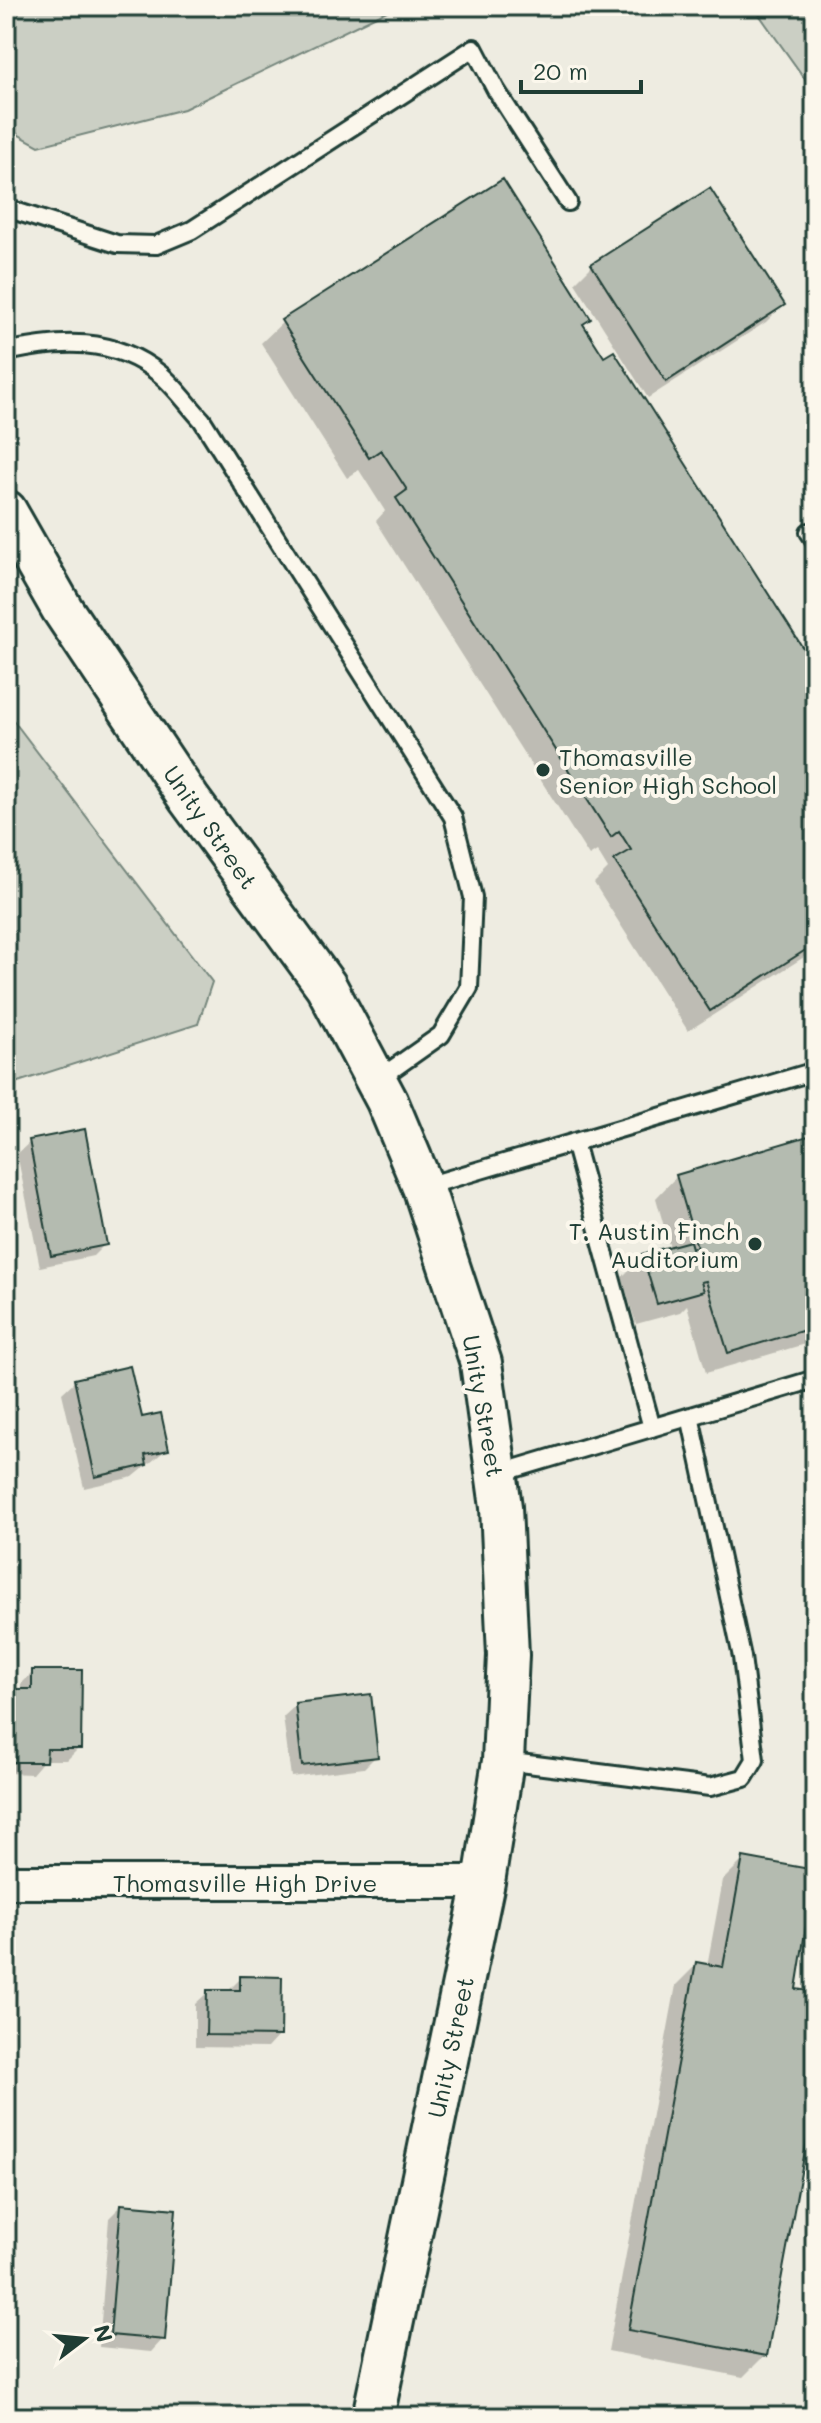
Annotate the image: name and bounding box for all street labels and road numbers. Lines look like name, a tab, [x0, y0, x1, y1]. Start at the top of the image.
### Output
street label: Unity Street	[157, 759, 265, 895]
street label: Unity Street	[456, 1332, 512, 1480]
street label: Thomasville High Drive	[113, 1867, 377, 1898]
street label: Unity Street	[420, 1973, 480, 2121]

